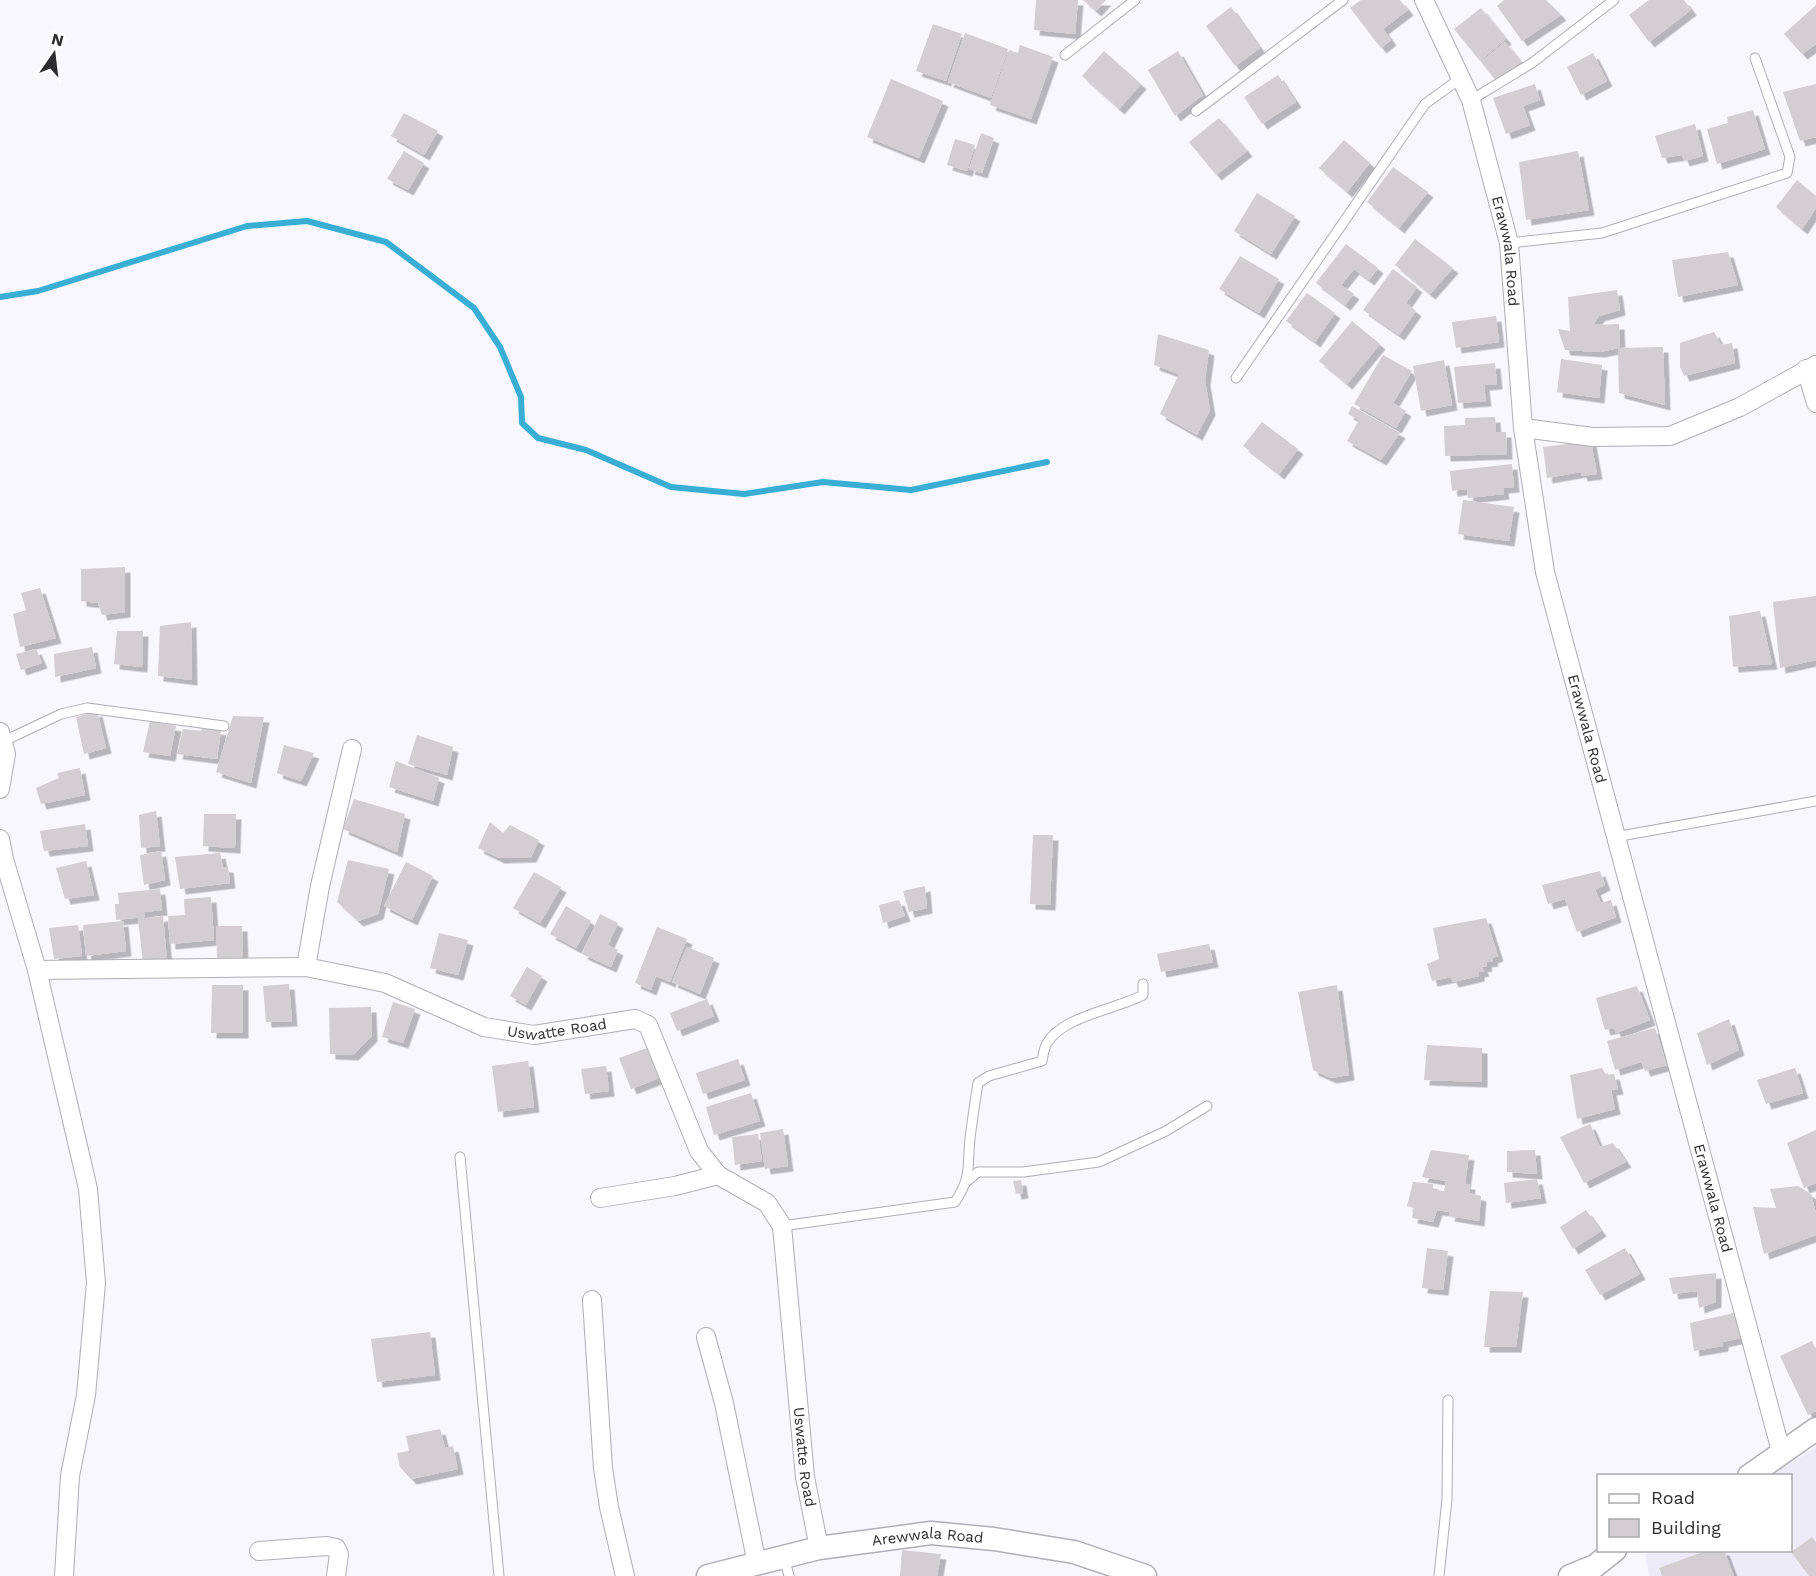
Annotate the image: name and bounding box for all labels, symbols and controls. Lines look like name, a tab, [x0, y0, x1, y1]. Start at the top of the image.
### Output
north arrow	[24, 24, 84, 84]
text: N	[49, 29, 66, 51]
street label: Erawwala Road	[1488, 194, 1523, 307]
street label: Erawwala Road	[1564, 672, 1610, 785]
street label: Uswatte Road	[506, 1015, 608, 1044]
street label: Erawwala Road	[1690, 1142, 1736, 1255]
street label: Uswatte Road	[790, 1406, 820, 1509]
legend	[1597, 1474, 1792, 1552]
text: Road	[1651, 1487, 1695, 1508]
text: Building	[1651, 1517, 1721, 1538]
street label: Arewwala Road	[871, 1524, 984, 1550]

